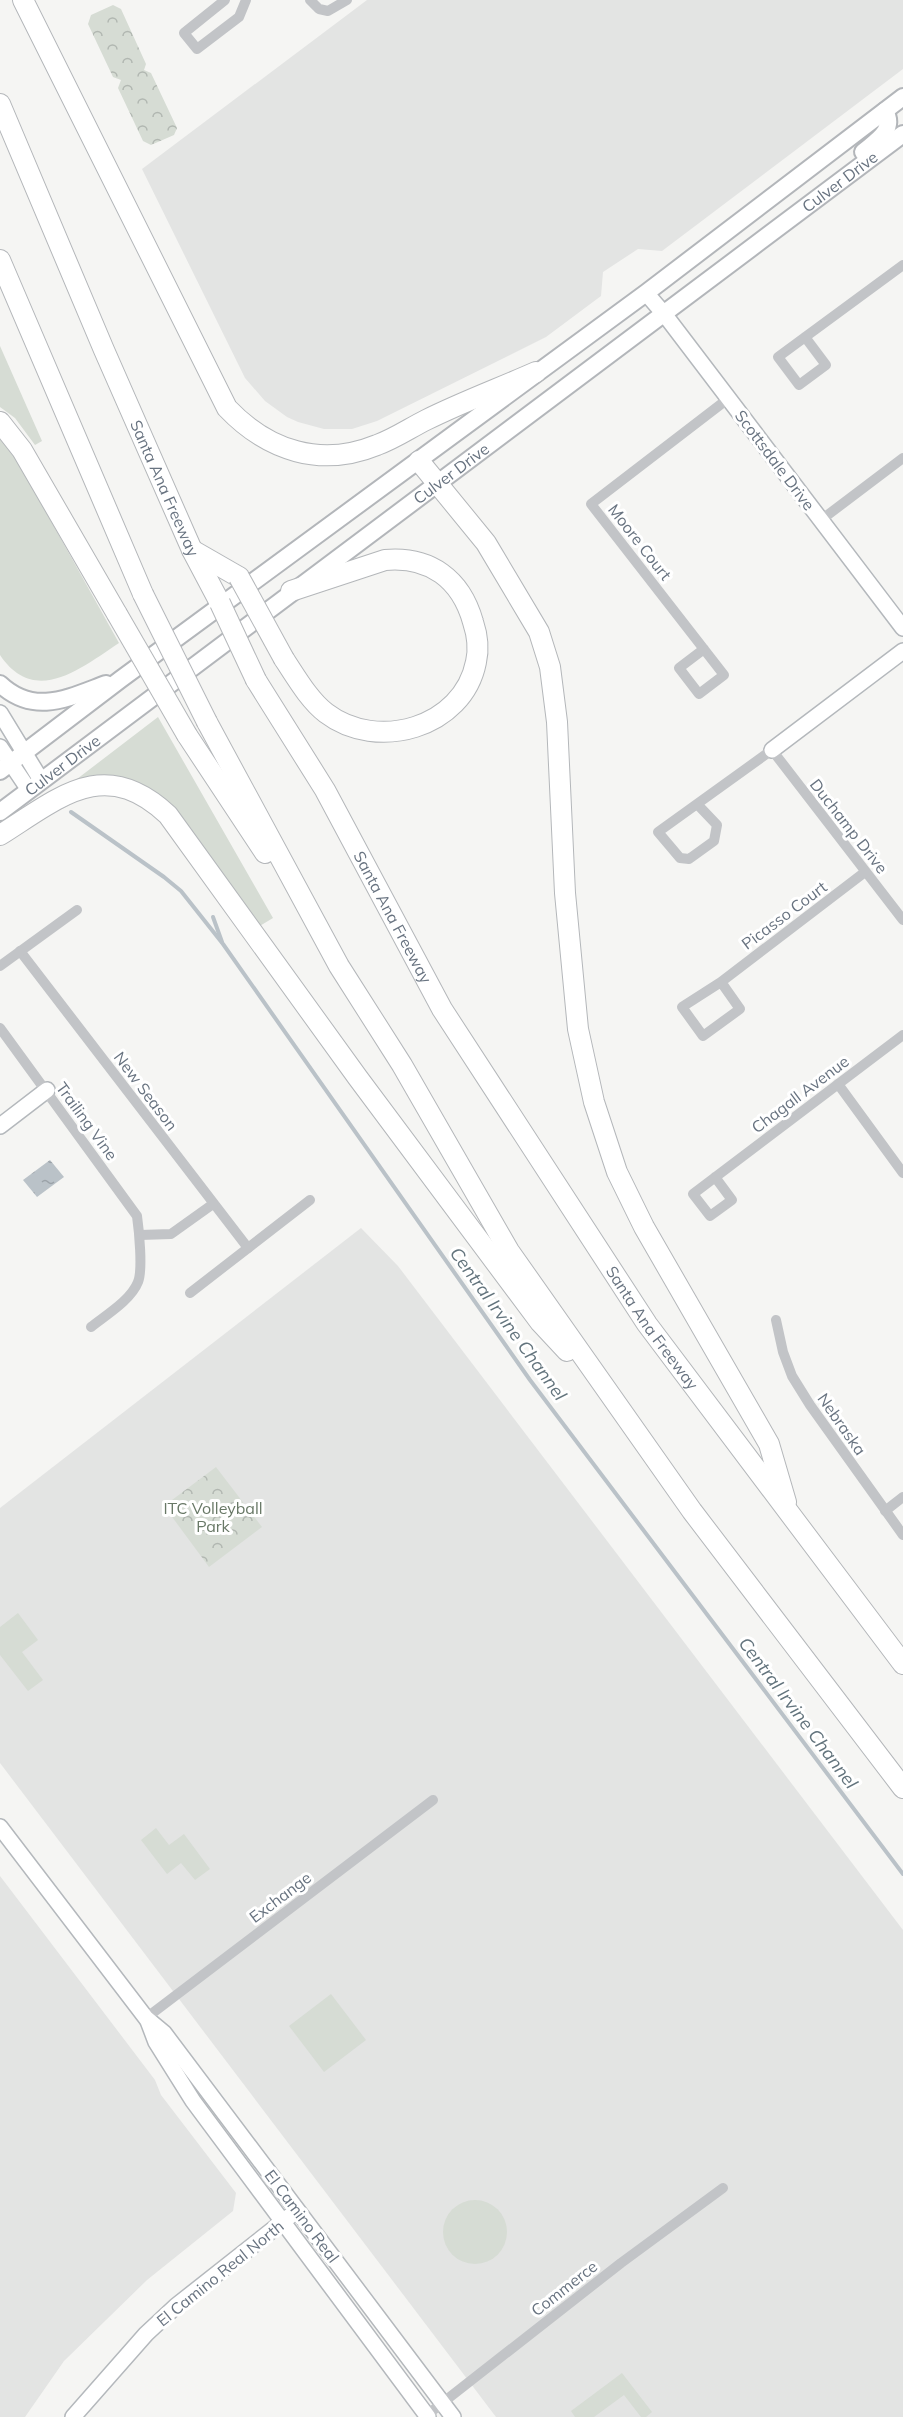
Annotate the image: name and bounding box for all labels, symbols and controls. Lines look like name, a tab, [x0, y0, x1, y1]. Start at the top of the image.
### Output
street label: Culver Drive	[798, 147, 881, 216]
street label: Scottsdale Drive	[731, 406, 819, 514]
street label: Santa Ana Freeway	[126, 417, 204, 560]
street label: Culver Drive	[409, 438, 493, 508]
street label: Moore Court	[604, 500, 676, 584]
street label: Culver Drive	[21, 730, 104, 800]
street label: Duchamp Drive	[806, 775, 892, 877]
street label: Santa Ana Freeway	[349, 848, 437, 987]
street label: Picasso Court	[737, 876, 831, 954]
street label: New Season	[110, 1048, 182, 1134]
street label: Chagall Avenue	[747, 1051, 853, 1137]
street label: Trailing Vine	[52, 1078, 122, 1164]
water label: Central Irvine Channel	[445, 1243, 572, 1405]
street label: Santa Ana Freeway	[602, 1262, 703, 1394]
street label: Nebraska	[813, 1389, 871, 1459]
park label: ITC Volleyball Park	[163, 1498, 263, 1536]
water label: Central Irvine Channel	[734, 1632, 863, 1794]
street label: Exchange	[245, 1867, 315, 1927]
street label: El Camino Real	[261, 2166, 343, 2266]
street label: El Camino Real North	[152, 2216, 288, 2330]
street label: Commerce	[527, 2256, 601, 2320]

